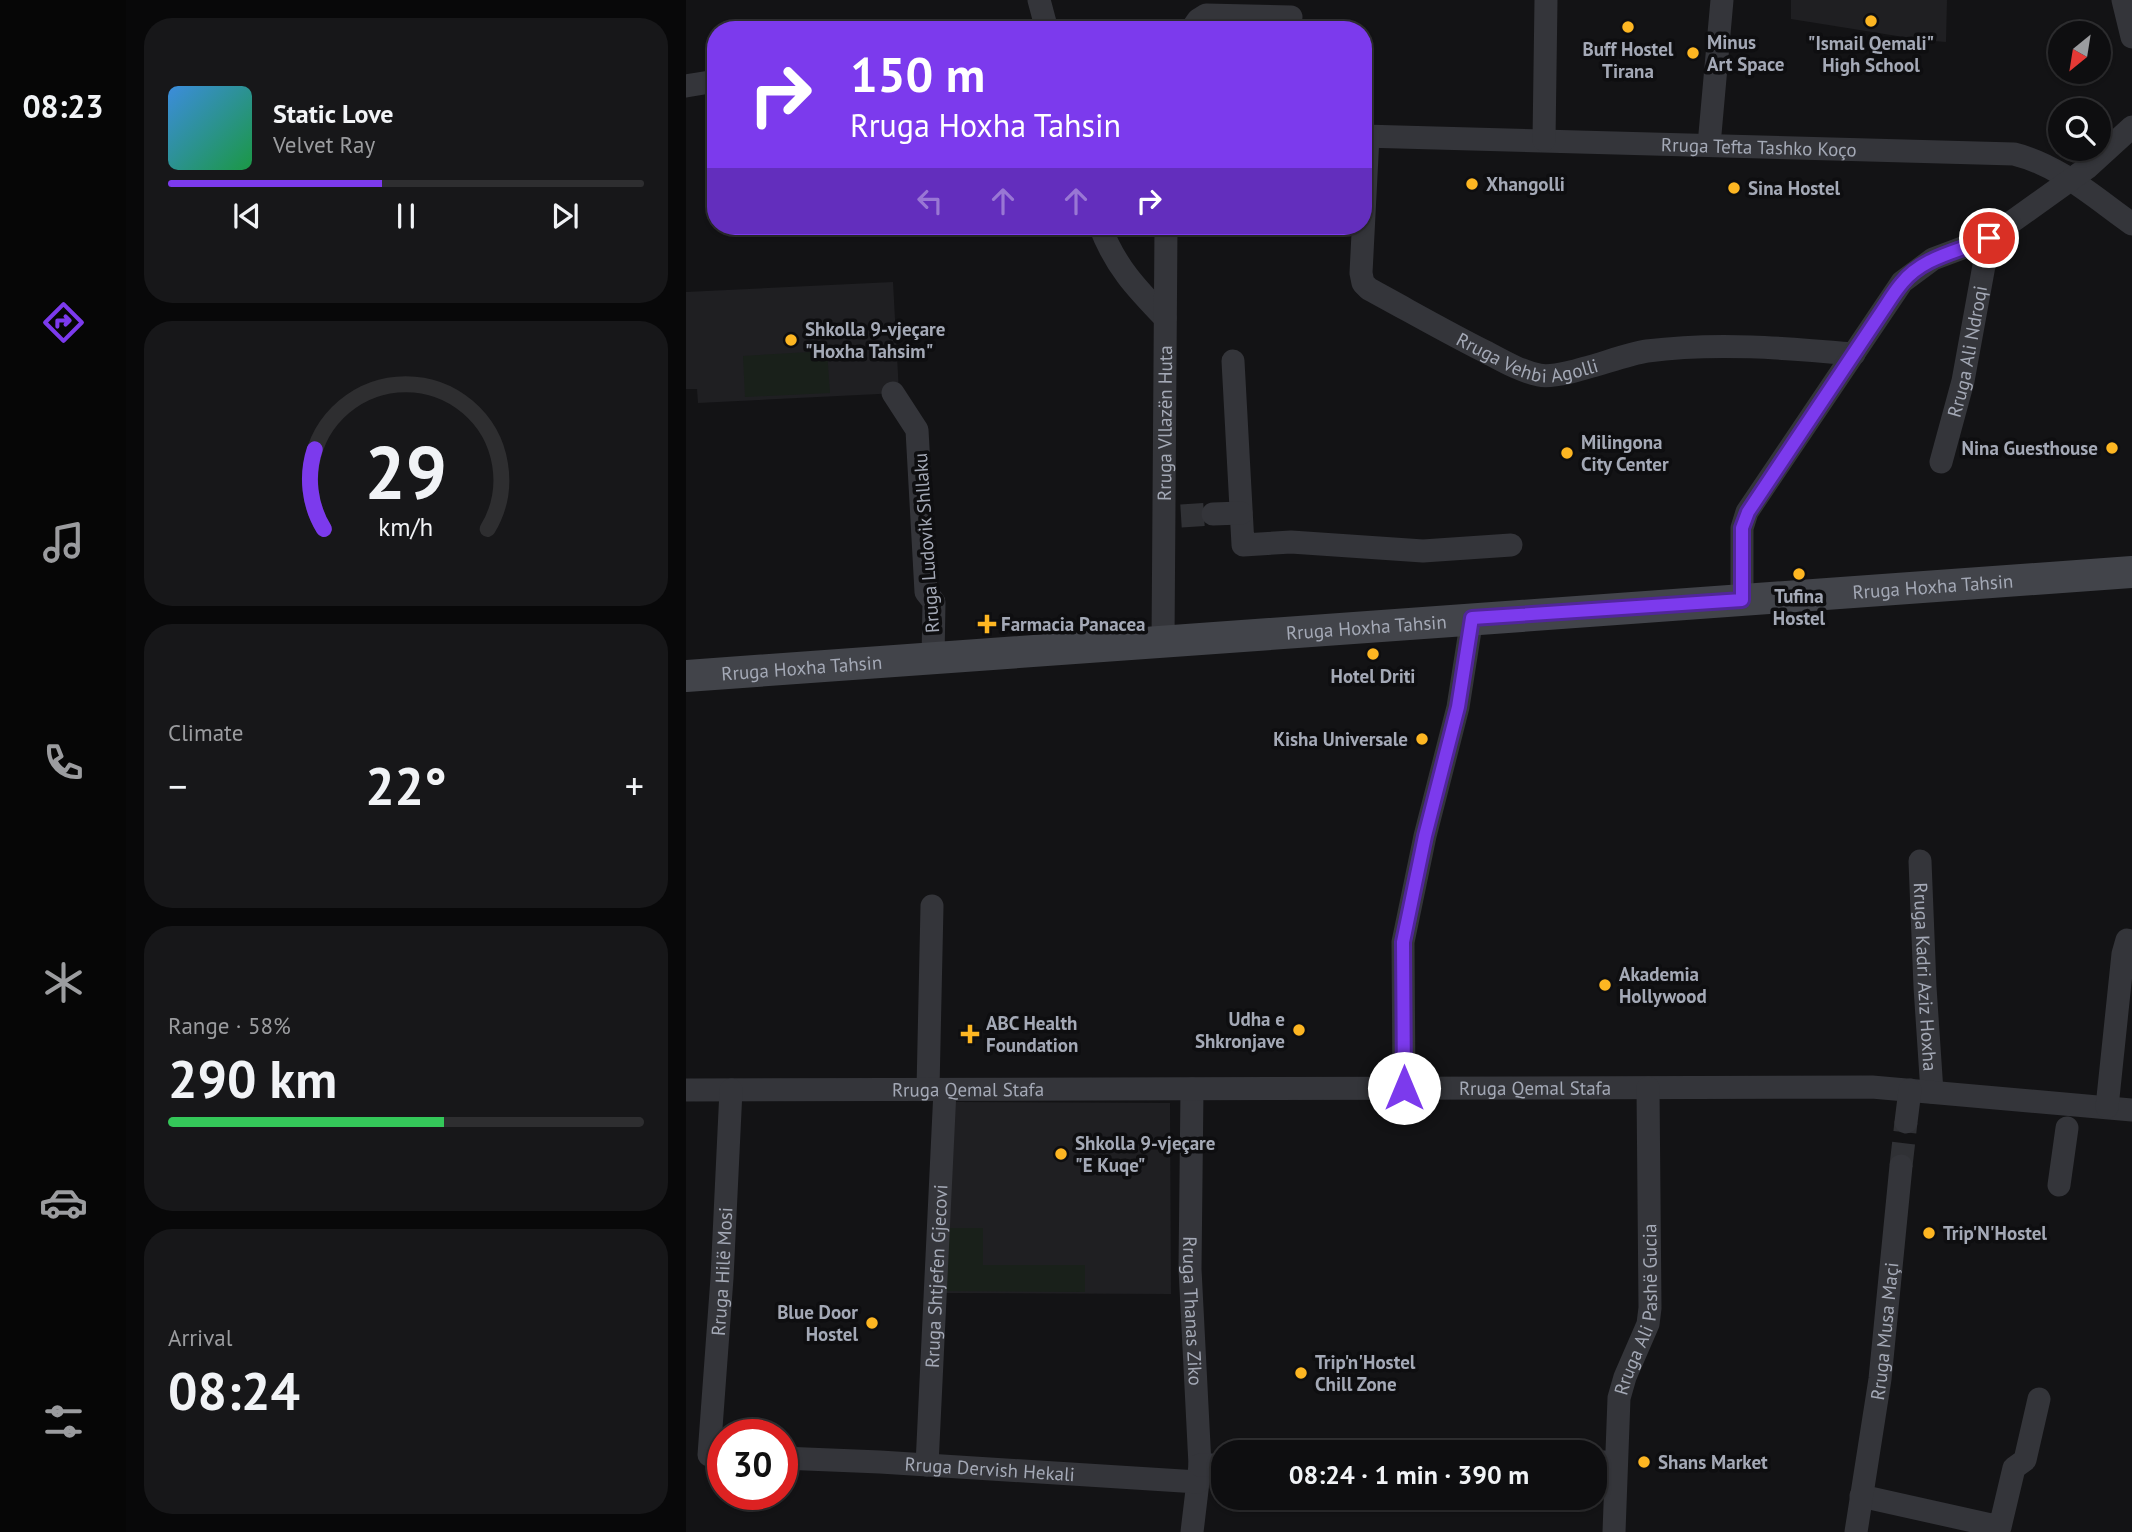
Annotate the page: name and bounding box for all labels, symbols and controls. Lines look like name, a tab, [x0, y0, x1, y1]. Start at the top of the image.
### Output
marker: "Ismail Qemali" High School	[1863, 13, 1879, 29]
marker: Buff Hostel Tirana	[1620, 19, 1636, 35]
north arrow	[2048, 21, 2110, 84]
map controls	[2048, 21, 2111, 161]
place label: Minus Art Space	[1707, 30, 1784, 76]
place label: "Ismail Qemali" High School	[1808, 31, 1934, 77]
place label: Buff Hostel Tirana	[1583, 37, 1674, 83]
text: 150 m	[850, 42, 985, 106]
marker: Minus Art Space	[1685, 45, 1701, 61]
icon: right	[735, 49, 826, 140]
text: 08:23	[22, 85, 104, 127]
text: Static Love	[273, 97, 394, 130]
button: search	[2048, 98, 2111, 161]
text: Rruga Hoxha Tahsin	[850, 104, 1121, 146]
text: Velvet Ray	[273, 130, 375, 159]
street label: Rruga Tefta Tashko Koço	[1661, 132, 1857, 162]
place label: Xhangolli	[1486, 172, 1565, 196]
marker: Xhangolli	[1464, 176, 1480, 192]
place label: Sina Hostel	[1748, 176, 1841, 200]
marker: Sina Hostel	[1726, 180, 1742, 196]
icon: left	[911, 182, 949, 220]
icon: ahead	[984, 182, 1022, 220]
icon: ahead	[1057, 182, 1095, 220]
icon: right	[1130, 182, 1168, 220]
icon: previous	[228, 197, 266, 235]
icon: pause	[387, 197, 425, 235]
icon: next	[546, 197, 584, 235]
pin	[1959, 208, 2019, 268]
icon: arrive	[1970, 219, 2008, 257]
street label: Rruga Ali Ndroqi	[1942, 283, 1992, 420]
icon: directions	[39, 298, 88, 347]
place label: Shkolla 9-vjeçare "Hoxha Tahsim"	[805, 317, 945, 363]
street label: Rruga Vehbi Agolli	[1453, 327, 1601, 388]
marker: Shkolla 9-vjeçare "Hoxha Tahsim"	[783, 332, 799, 348]
street label: Rruga Vllazën Huta	[1152, 345, 1177, 501]
text: 29	[365, 426, 447, 520]
place label: Milingona City Center	[1581, 430, 1669, 476]
place label: Nina Guesthouse	[1962, 436, 2098, 460]
marker: Nina Guesthouse	[2104, 440, 2120, 456]
marker: Milingona City Center	[1559, 445, 1575, 461]
street label: Rruga Ludovik Shllaku	[908, 452, 944, 634]
text: km/h	[379, 511, 433, 543]
icon: music	[39, 518, 88, 567]
marker: Tufina Hostel	[1791, 566, 1807, 582]
street label: Rruga Hoxha Tahsin	[1852, 569, 2014, 604]
place label: Tufina Hostel	[1773, 584, 1826, 630]
street label: Rruga Hoxha Tahsin	[1285, 609, 1447, 645]
place label: Farmacia Panacea	[1001, 612, 1146, 636]
marker: Farmacia Panacea	[979, 616, 995, 632]
marker: Hotel Driti	[1365, 646, 1381, 662]
street label: Rruga Hoxha Tahsin	[720, 650, 883, 685]
place label: Hotel Driti	[1331, 664, 1415, 688]
text: Climate	[168, 718, 243, 747]
place label: Kisha Universale	[1273, 727, 1408, 751]
marker: Kisha Universale	[1414, 731, 1430, 747]
icon: phone	[39, 738, 88, 787]
text: 22°	[365, 752, 447, 819]
text: −	[168, 761, 187, 810]
text: +	[625, 761, 644, 810]
street label: Rruga Kadri Aziz Hoxha	[1909, 882, 1943, 1072]
icon: climate	[39, 958, 88, 1007]
place label: Akademia Hollywood	[1619, 962, 1707, 1008]
marker: Akademia Hollywood	[1597, 977, 1613, 993]
place label: Udha e Shkronjave	[1195, 1007, 1285, 1053]
text: Range · 58%	[168, 1011, 291, 1040]
place label: ABC Health Foundation	[986, 1011, 1078, 1057]
marker: Udha e Shkronjave	[1291, 1022, 1307, 1038]
marker: ABC Health Foundation	[960, 1024, 980, 1044]
text: 290 km	[168, 1045, 337, 1112]
position arrow	[1367, 1051, 1441, 1125]
street label: Rruga Qemal Stafa	[1459, 1076, 1611, 1100]
street label: Rruga Qemal Stafa	[892, 1077, 1044, 1101]
place label: Shkolla 9-vjeçare "E Kuqe"	[1075, 1131, 1215, 1177]
marker: Shkolla 9-vjeçare "E Kuqe"	[1053, 1146, 1069, 1162]
icon: car	[39, 1178, 88, 1227]
street label: Rruga Shtjefen Gjecovi	[920, 1184, 952, 1369]
street label: Rruga Hilë Mosi	[706, 1206, 737, 1337]
place label: Trip'N'Hostel	[1943, 1221, 2047, 1245]
street label: Rruga Ali Pashë Gucia	[1608, 1224, 1662, 1398]
marker: Trip'N'Hostel	[1921, 1225, 1937, 1241]
street label: Rruga Thanas Ziko	[1178, 1236, 1208, 1386]
street label: Rruga Musa Maçi	[1865, 1261, 1903, 1402]
place label: Blue Door Hostel	[777, 1300, 858, 1346]
marker: Blue Door Hostel	[864, 1315, 880, 1331]
text: Arrival	[168, 1323, 232, 1352]
place label: Trip'n'Hostel Chill Zone	[1315, 1350, 1416, 1396]
text: 08:24	[168, 1357, 300, 1424]
marker: Trip'n'Hostel Chill Zone	[1293, 1365, 1309, 1381]
icon: filters	[39, 1397, 88, 1446]
speed limit sign: 30	[707, 1419, 798, 1510]
place label: Shans Market	[1658, 1450, 1768, 1474]
street label: Rruga Dervish Hekali	[904, 1452, 1076, 1486]
marker: Shans Market	[1636, 1454, 1652, 1470]
text: 08:24 · 1 min · 390 m	[1289, 1458, 1529, 1491]

